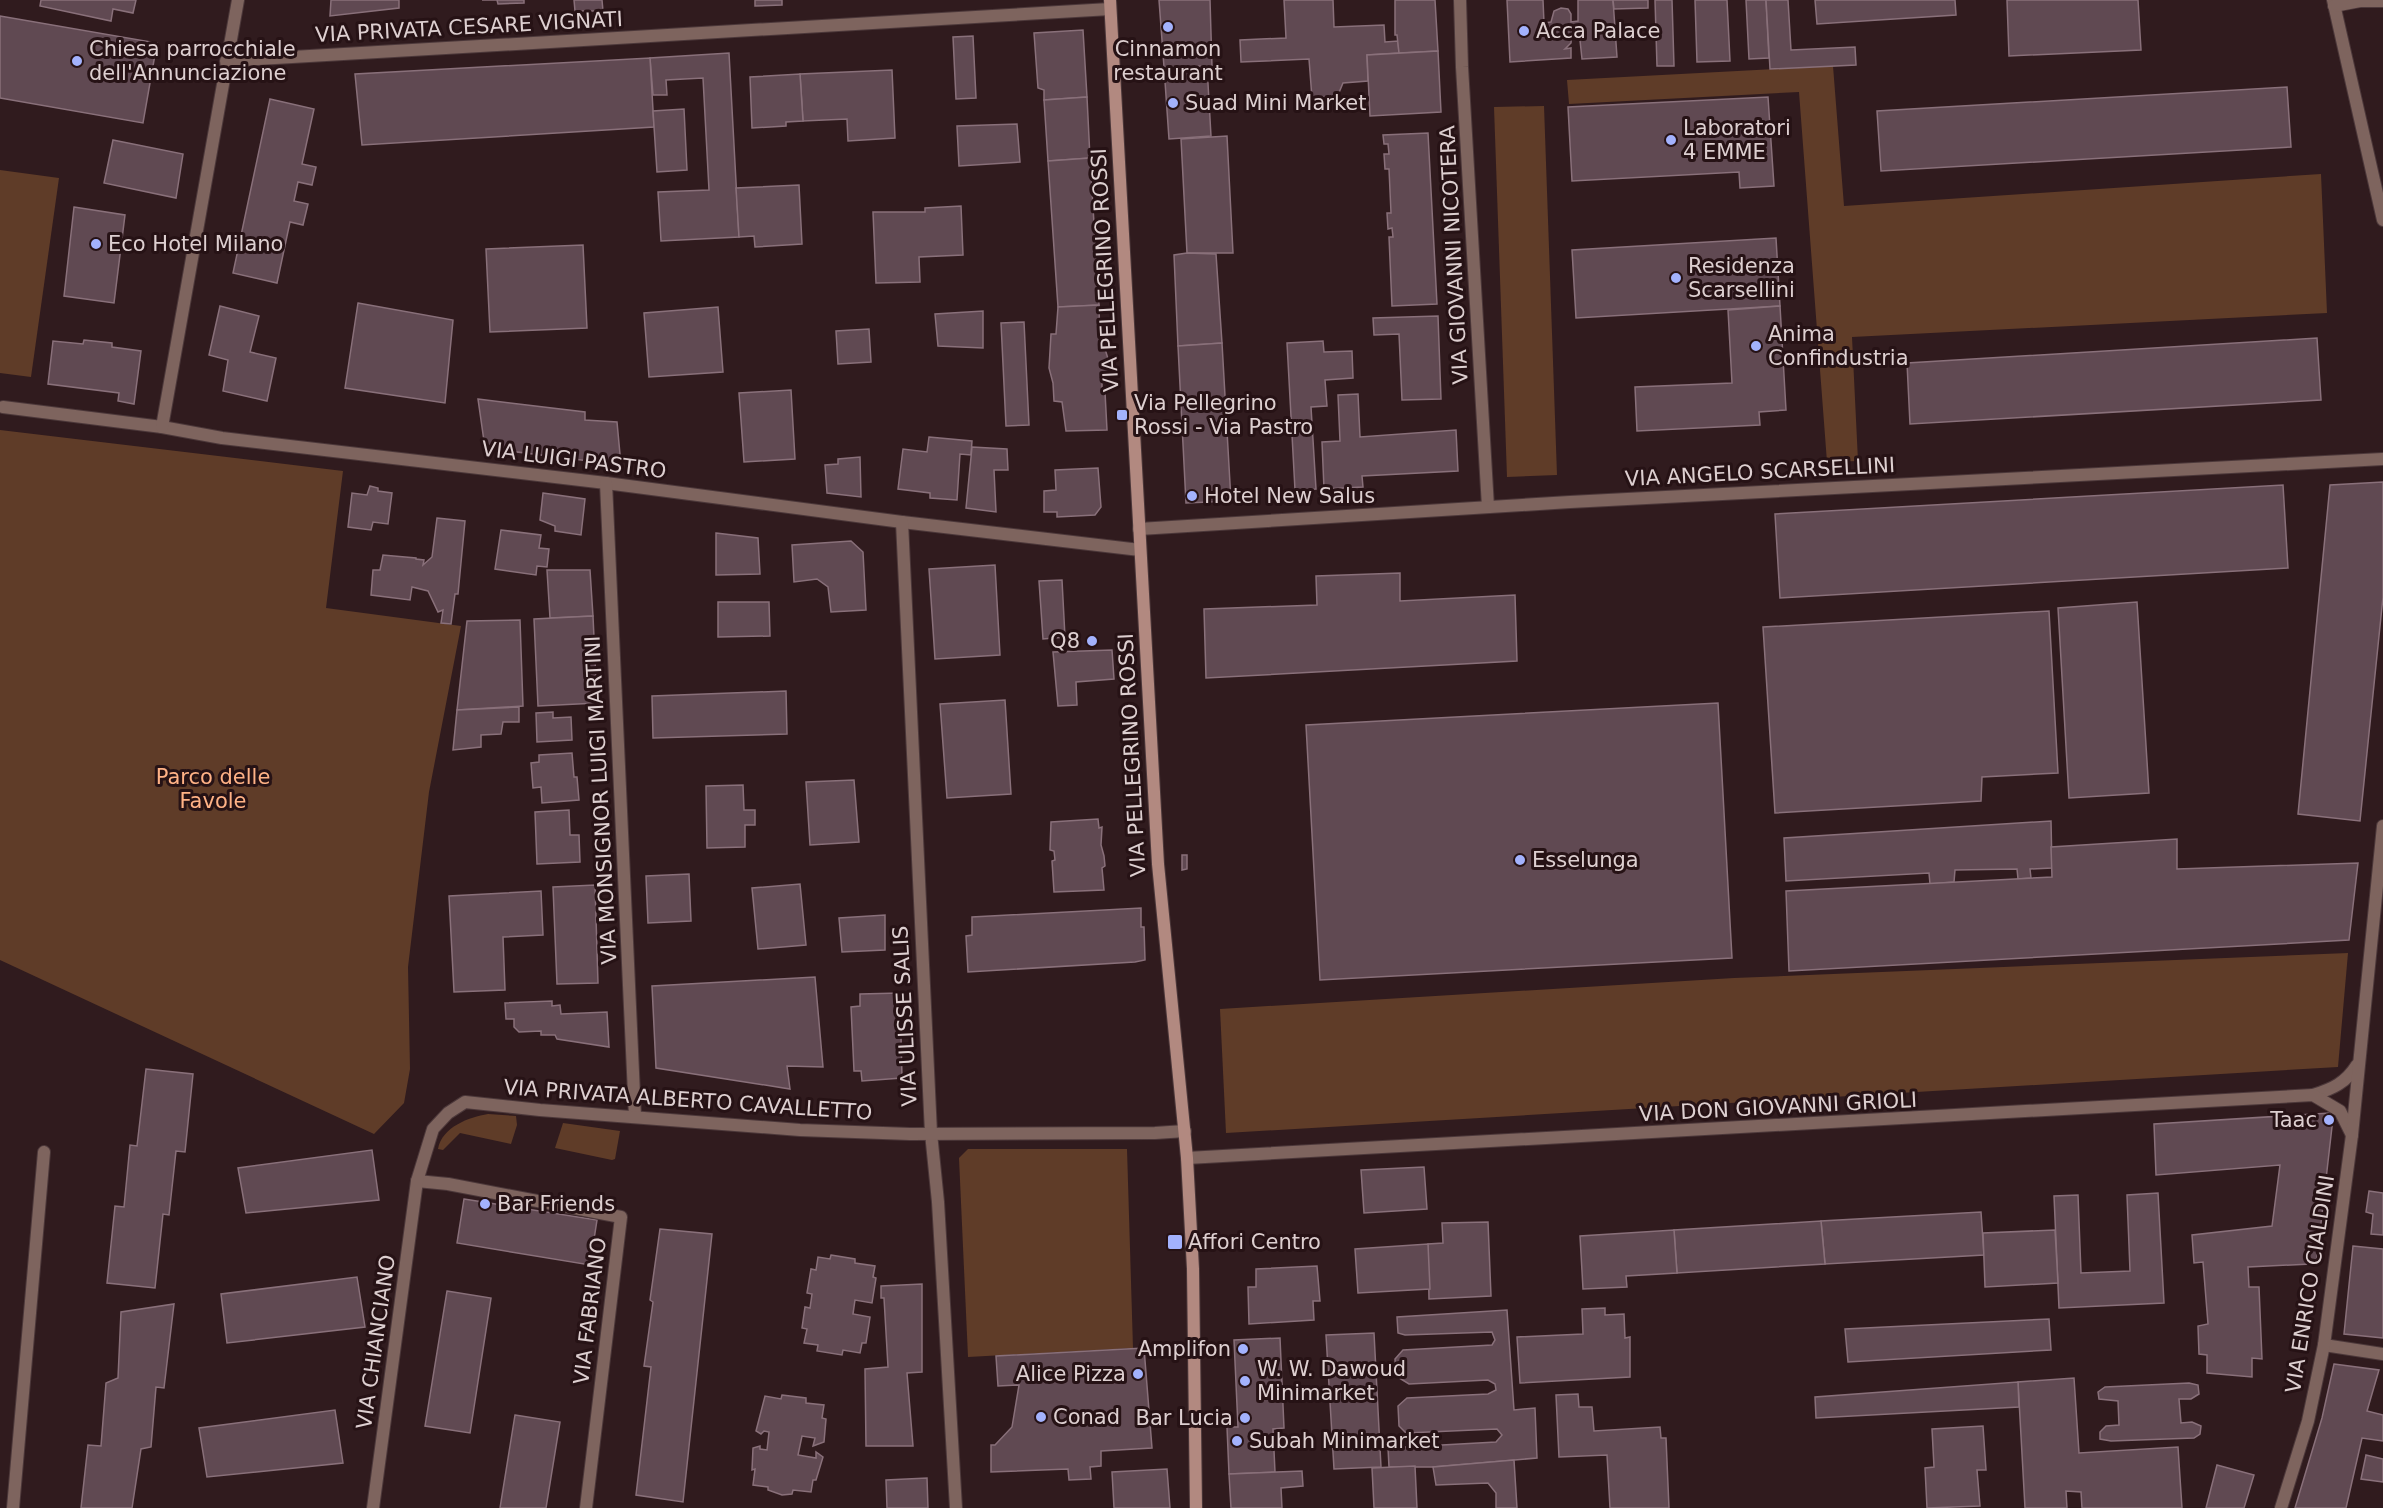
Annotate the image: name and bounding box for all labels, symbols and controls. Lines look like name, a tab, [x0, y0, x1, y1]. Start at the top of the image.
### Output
street label: VIA PRIVATA CESARE VIGNATI	[315, 7, 623, 47]
place label: Acca Palace	[1536, 19, 1660, 43]
marker: Cinnamon restaurant	[1161, 20, 1175, 34]
marker: Acca Palace	[1517, 24, 1531, 38]
place label: Chiesa parrocchiale dell'Annunciazione	[89, 37, 296, 85]
place label: Cinnamon restaurant	[1113, 37, 1223, 85]
marker: Chiesa parrocchiale dell'Annunciazione	[70, 54, 84, 68]
place label: Suad Mini Market	[1185, 91, 1366, 115]
marker: Suad Mini Market	[1166, 96, 1180, 110]
place label: Laboratori 4 EMME	[1683, 116, 1791, 164]
street label: VIA GIOVANNI NICOTERA	[1435, 124, 1473, 385]
marker: Laboratori 4 EMME	[1664, 133, 1678, 147]
street label: VIA PELLEGRINO ROSSI	[1087, 147, 1123, 393]
place label: Eco Hotel Milano	[108, 232, 283, 256]
marker: Eco Hotel Milano	[89, 237, 103, 251]
place label: Residenza Scarsellini	[1688, 254, 1795, 302]
marker: Residenza Scarsellini	[1669, 271, 1683, 285]
place label: Anima Confindustria	[1768, 322, 1909, 370]
marker: Anima Confindustria	[1749, 339, 1763, 353]
place label: Via Pellegrino Rossi - Via Pastro	[1134, 391, 1313, 439]
marker: Via Pellegrino Rossi - Via Pastro	[1115, 408, 1129, 422]
street label: VIA LUIGI PASTRO	[480, 437, 668, 483]
street label: VIA ANGELO SCARSELLINI	[1624, 453, 1896, 491]
place label: Hotel New Salus	[1204, 484, 1375, 508]
marker: Hotel New Salus	[1185, 489, 1199, 503]
place label: Q8	[1050, 629, 1080, 653]
street label: VIA PELLEGRINO ROSSI	[1114, 632, 1150, 878]
marker: Q8	[1085, 634, 1099, 648]
street label: VIA MONSIGNOR LUIGI MARTINI	[580, 635, 622, 965]
park label: Parco delle Favole	[156, 765, 270, 813]
place label: Esselunga	[1532, 848, 1639, 872]
marker: Esselunga	[1513, 853, 1527, 867]
street label: VIA ULISSE SALIS	[888, 925, 922, 1107]
street label: VIA PRIVATA ALBERTO CAVALLETTO	[503, 1075, 873, 1125]
street label: VIA DON GIOVANNI GRIOLI	[1638, 1088, 1918, 1126]
place label: Taac	[2269, 1108, 2317, 1132]
marker: Taac	[2322, 1113, 2336, 1127]
street label: VIA ENRICO CIALDINI	[2281, 1173, 2339, 1395]
place label: Bar Friends	[497, 1192, 615, 1216]
marker: Bar Friends	[478, 1197, 492, 1211]
place label: Affori Centro	[1188, 1230, 1321, 1254]
marker: Affori Centro	[1166, 1233, 1184, 1251]
street label: VIA FABRIANO	[569, 1236, 611, 1386]
street label: VIA CHIANCIANO	[352, 1253, 400, 1431]
place label: Amplifon	[1138, 1337, 1231, 1361]
marker: Amplifon	[1236, 1342, 1250, 1356]
place label: W. W. Dawoud Minimarket	[1257, 1357, 1406, 1405]
place label: Alice Pizza	[1016, 1362, 1126, 1386]
marker: Alice Pizza	[1131, 1367, 1145, 1381]
marker: W. W. Dawoud Minimarket	[1238, 1374, 1252, 1388]
place label: Conad	[1053, 1405, 1120, 1429]
place label: Bar Lucia	[1136, 1406, 1233, 1430]
marker: Conad	[1034, 1410, 1048, 1424]
marker: Bar Lucia	[1238, 1411, 1252, 1425]
place label: Subah Minimarket	[1249, 1429, 1439, 1453]
marker: Subah Minimarket	[1230, 1434, 1244, 1448]

